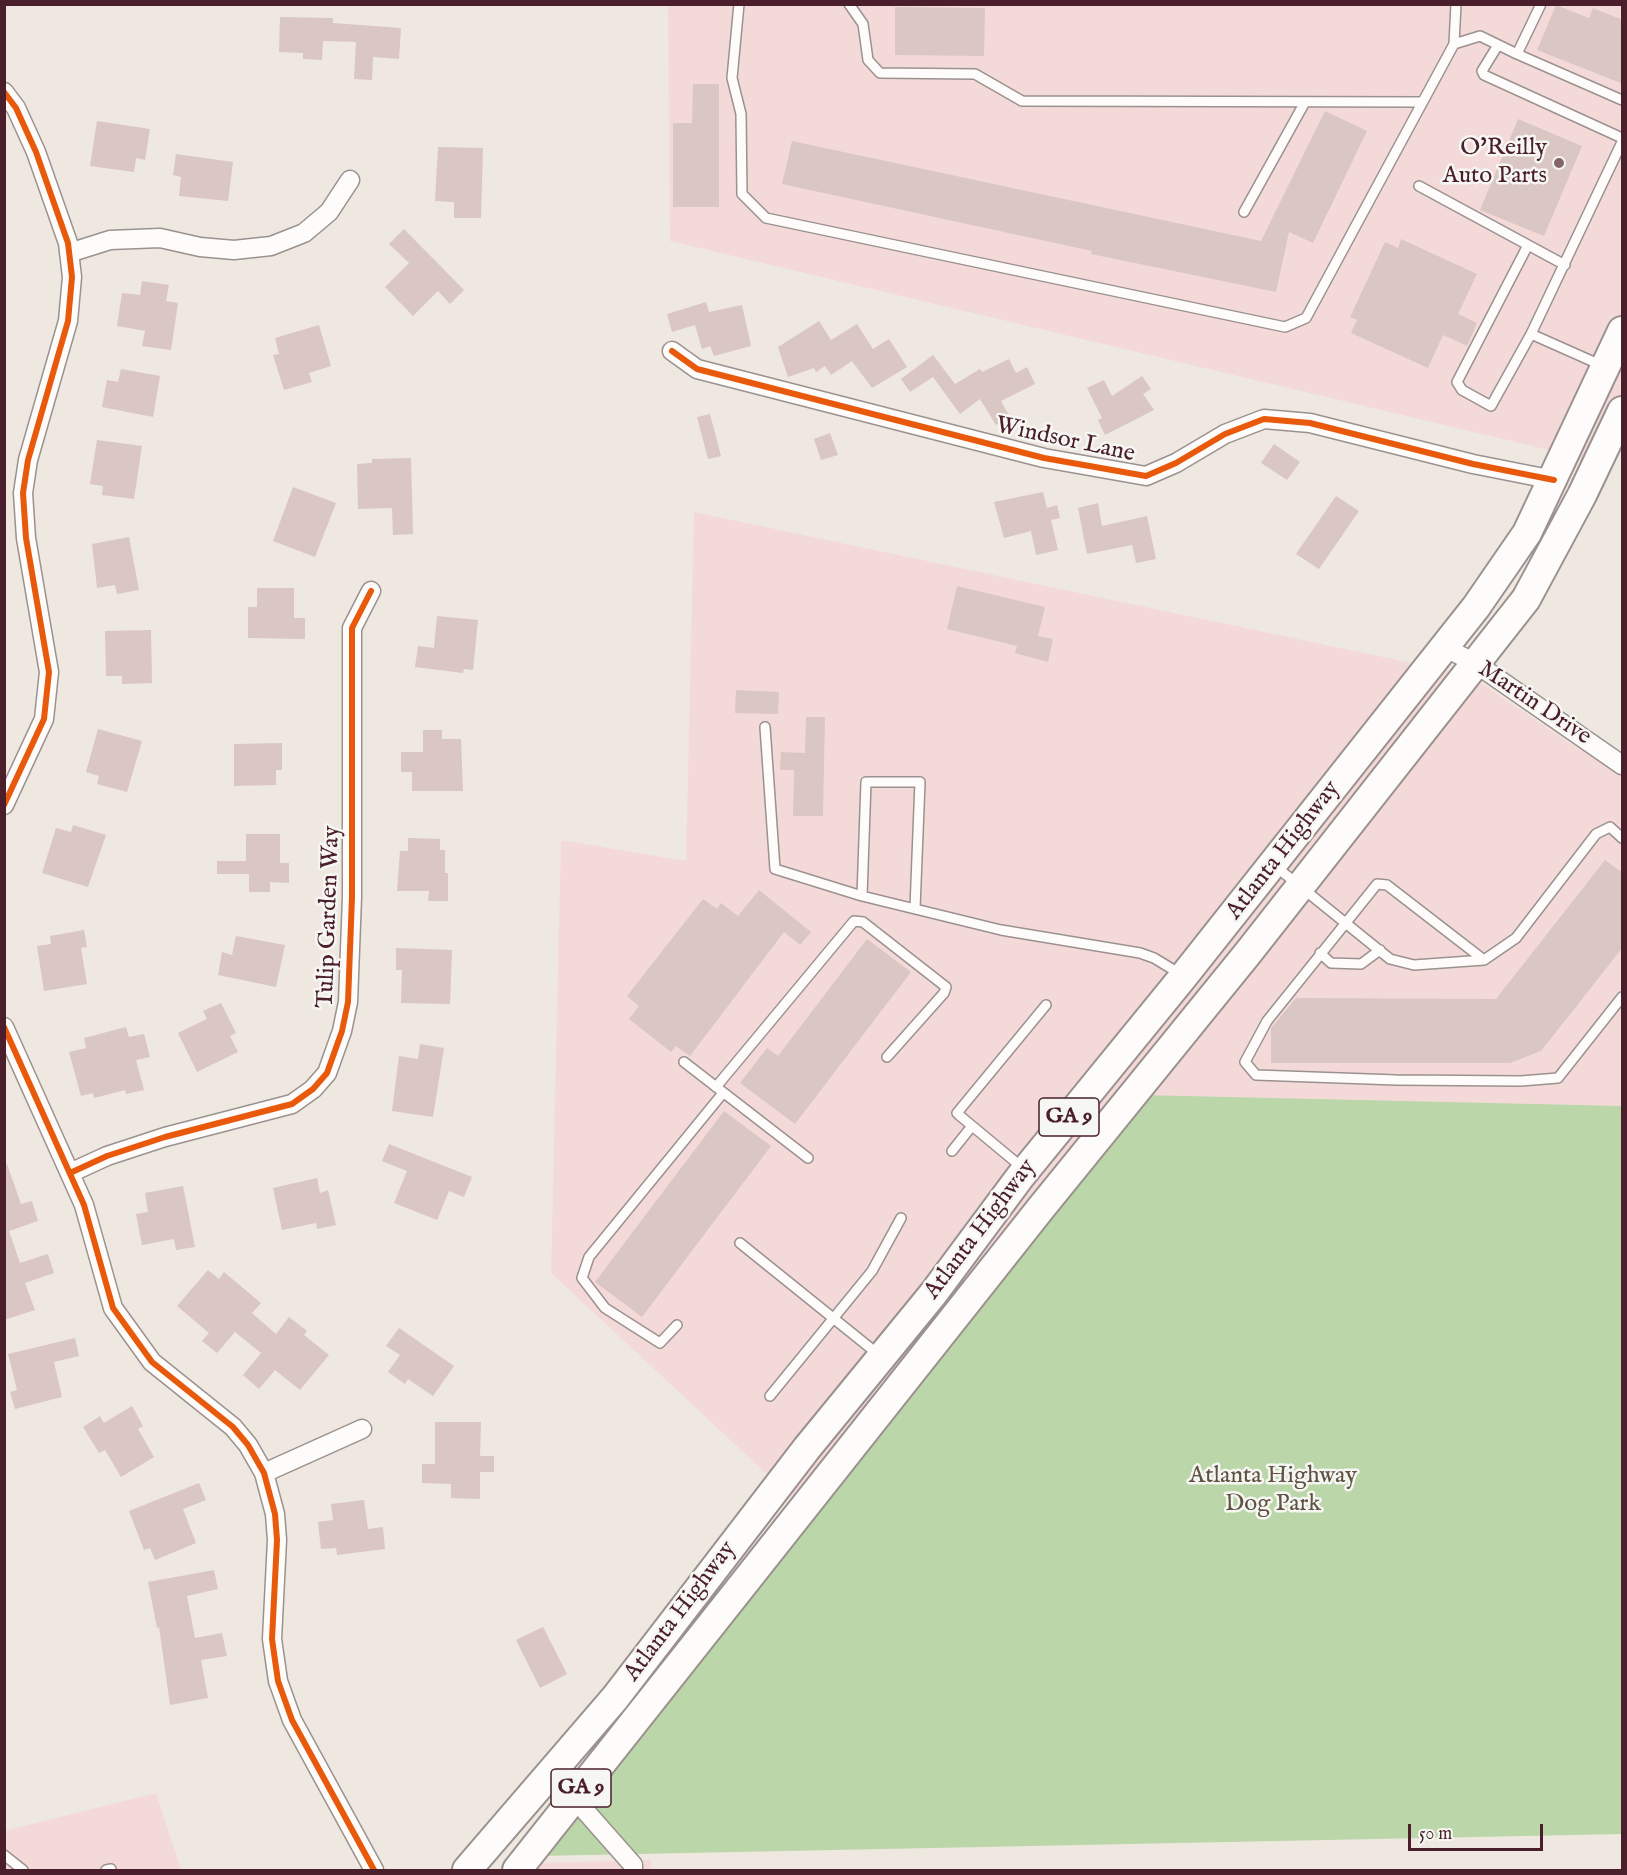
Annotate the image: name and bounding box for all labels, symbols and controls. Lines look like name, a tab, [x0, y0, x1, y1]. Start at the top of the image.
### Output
place label: O'Reilly Auto Parts	[1442, 135, 1547, 191]
marker: O'Reilly Auto Parts	[1552, 156, 1566, 170]
street label: Windsor Lane	[993, 412, 1137, 470]
street label: Martin Drive	[1472, 656, 1596, 752]
street label: Atlanta Highway	[1221, 776, 1347, 926]
street label: Tulip Garden Way	[312, 825, 348, 1009]
road number: GA 9	[1039, 1098, 1099, 1136]
street label: Atlanta Highway	[919, 1154, 1043, 1306]
park label: Atlanta Highway Dog Park	[1189, 1463, 1357, 1519]
street label: Atlanta Highway	[619, 1536, 743, 1688]
road number: GA 9	[551, 1769, 611, 1807]
scale bar	[1411, 1812, 1546, 1850]
text: 50 m	[1419, 1823, 1452, 1846]

